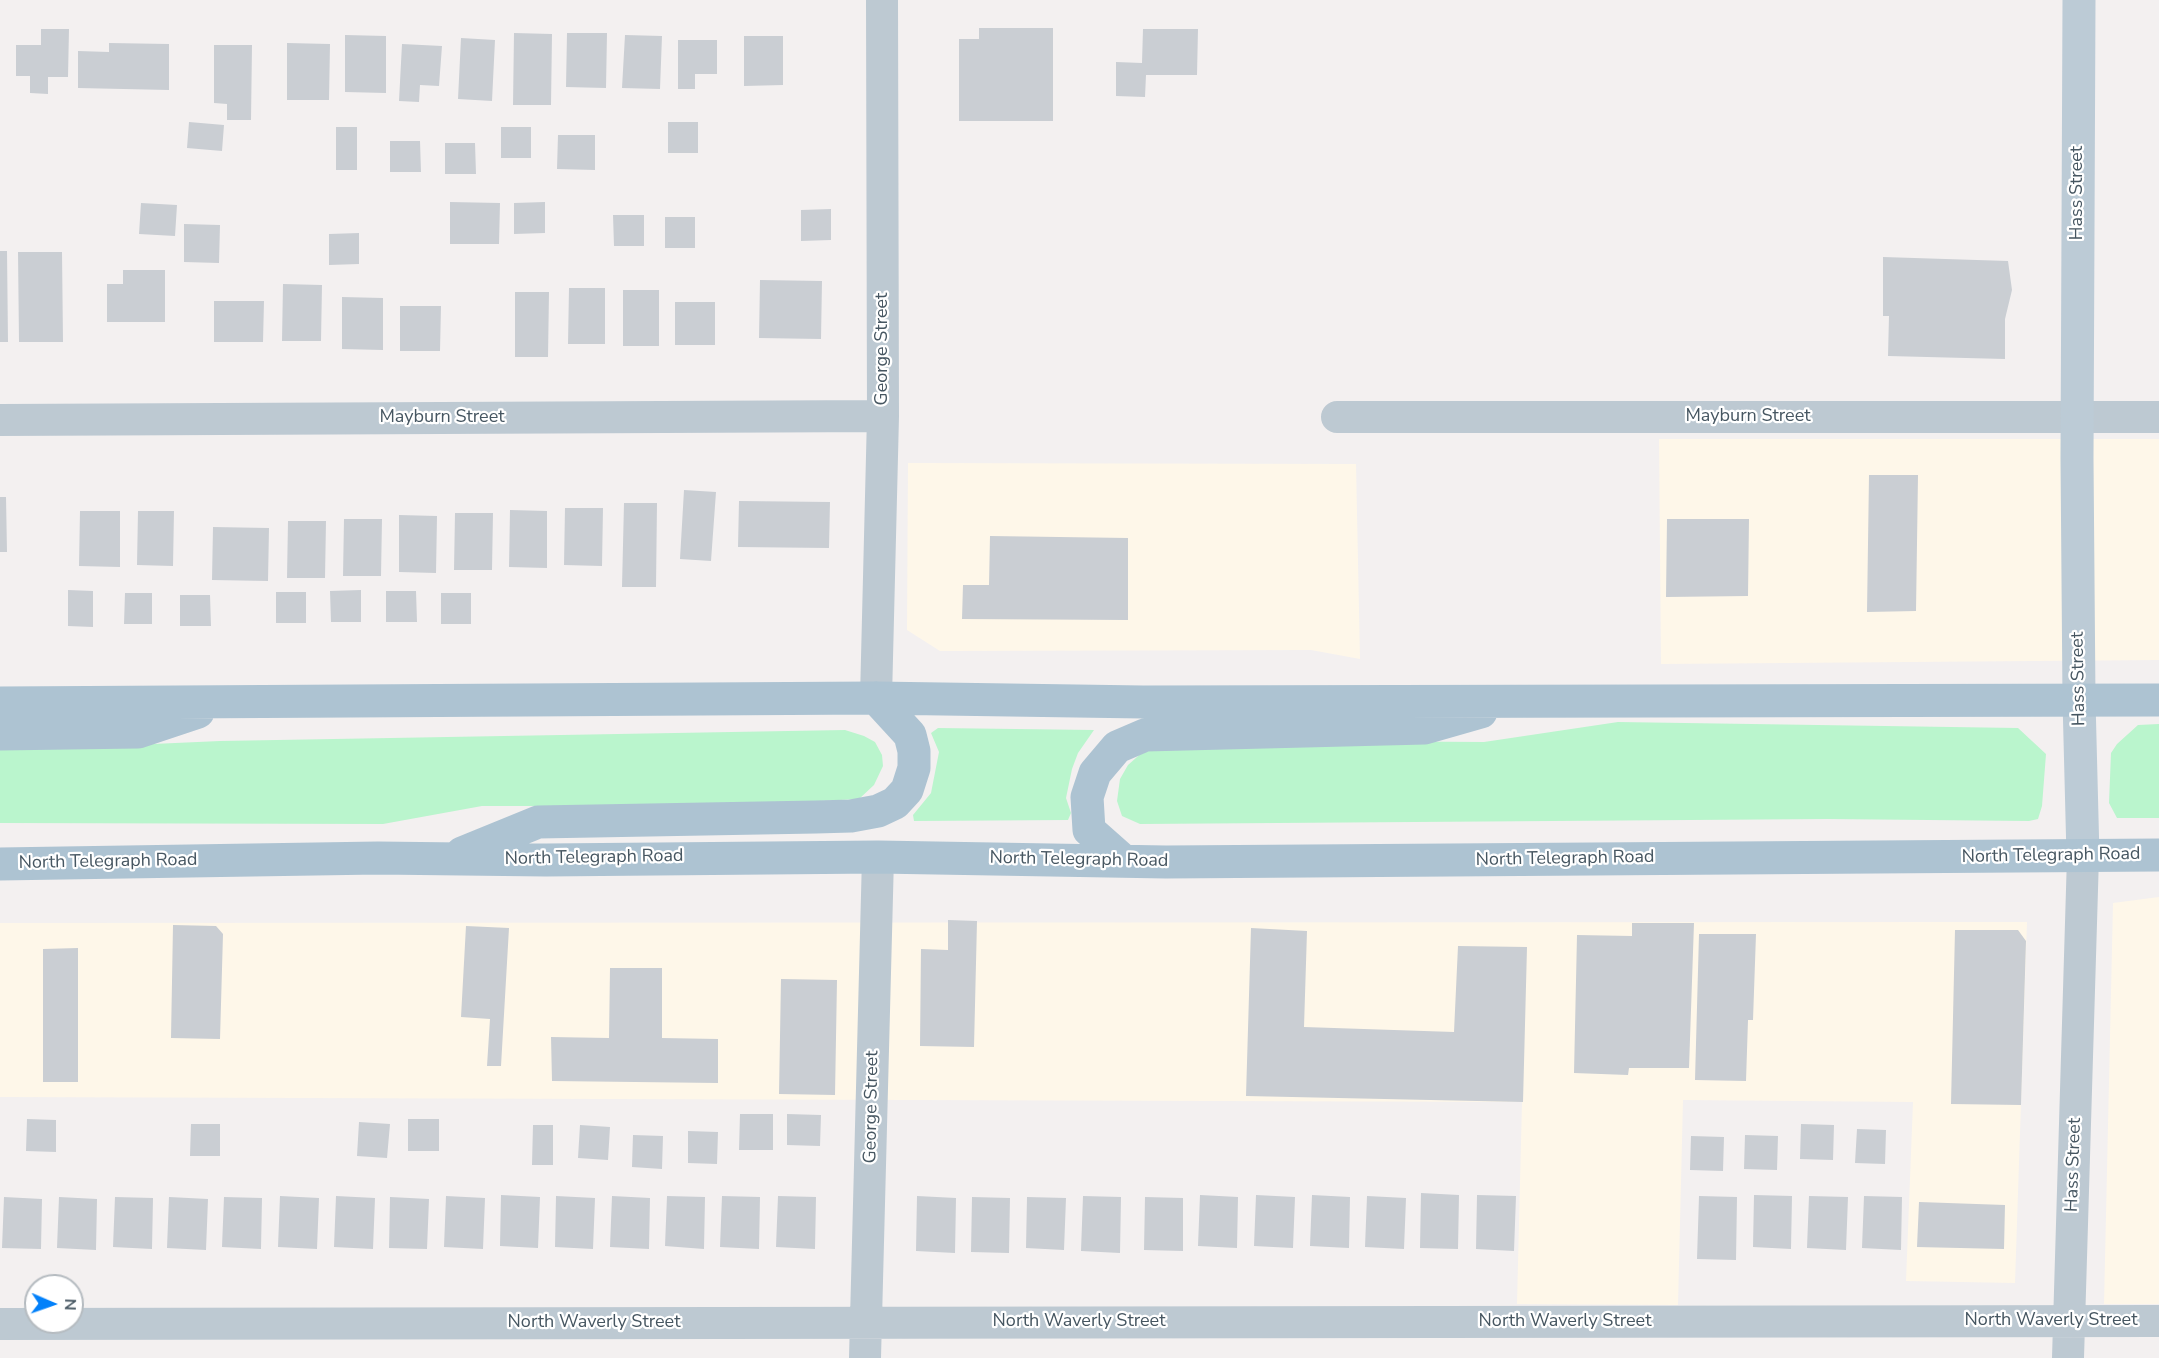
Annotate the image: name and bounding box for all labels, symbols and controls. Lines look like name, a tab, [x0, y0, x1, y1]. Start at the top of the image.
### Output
street label: Hass Street	[2067, 146, 2089, 240]
street label: George Street	[872, 293, 894, 405]
street label: Mayburn Street	[1685, 406, 1811, 428]
street label: Mayburn Street	[379, 407, 505, 429]
street label: Hass Street	[2067, 632, 2091, 726]
street label: North Telegraph Road	[1961, 844, 2141, 868]
street label: North Telegraph Road	[504, 846, 684, 870]
street label: North Telegraph Road	[1475, 847, 1655, 871]
street label: North Telegraph Road	[989, 848, 1169, 872]
street label: North Telegraph Road	[18, 850, 198, 874]
street label: George Street	[860, 1050, 884, 1164]
street label: Hass Street	[2062, 1118, 2086, 1212]
north arrow	[24, 1274, 84, 1334]
text: N	[59, 1298, 81, 1311]
street label: North Waverly Street	[1965, 1310, 2137, 1332]
street label: North Waverly Street	[993, 1311, 1165, 1333]
street label: North Waverly Street	[1479, 1311, 1651, 1333]
street label: North Waverly Street	[508, 1312, 680, 1334]

